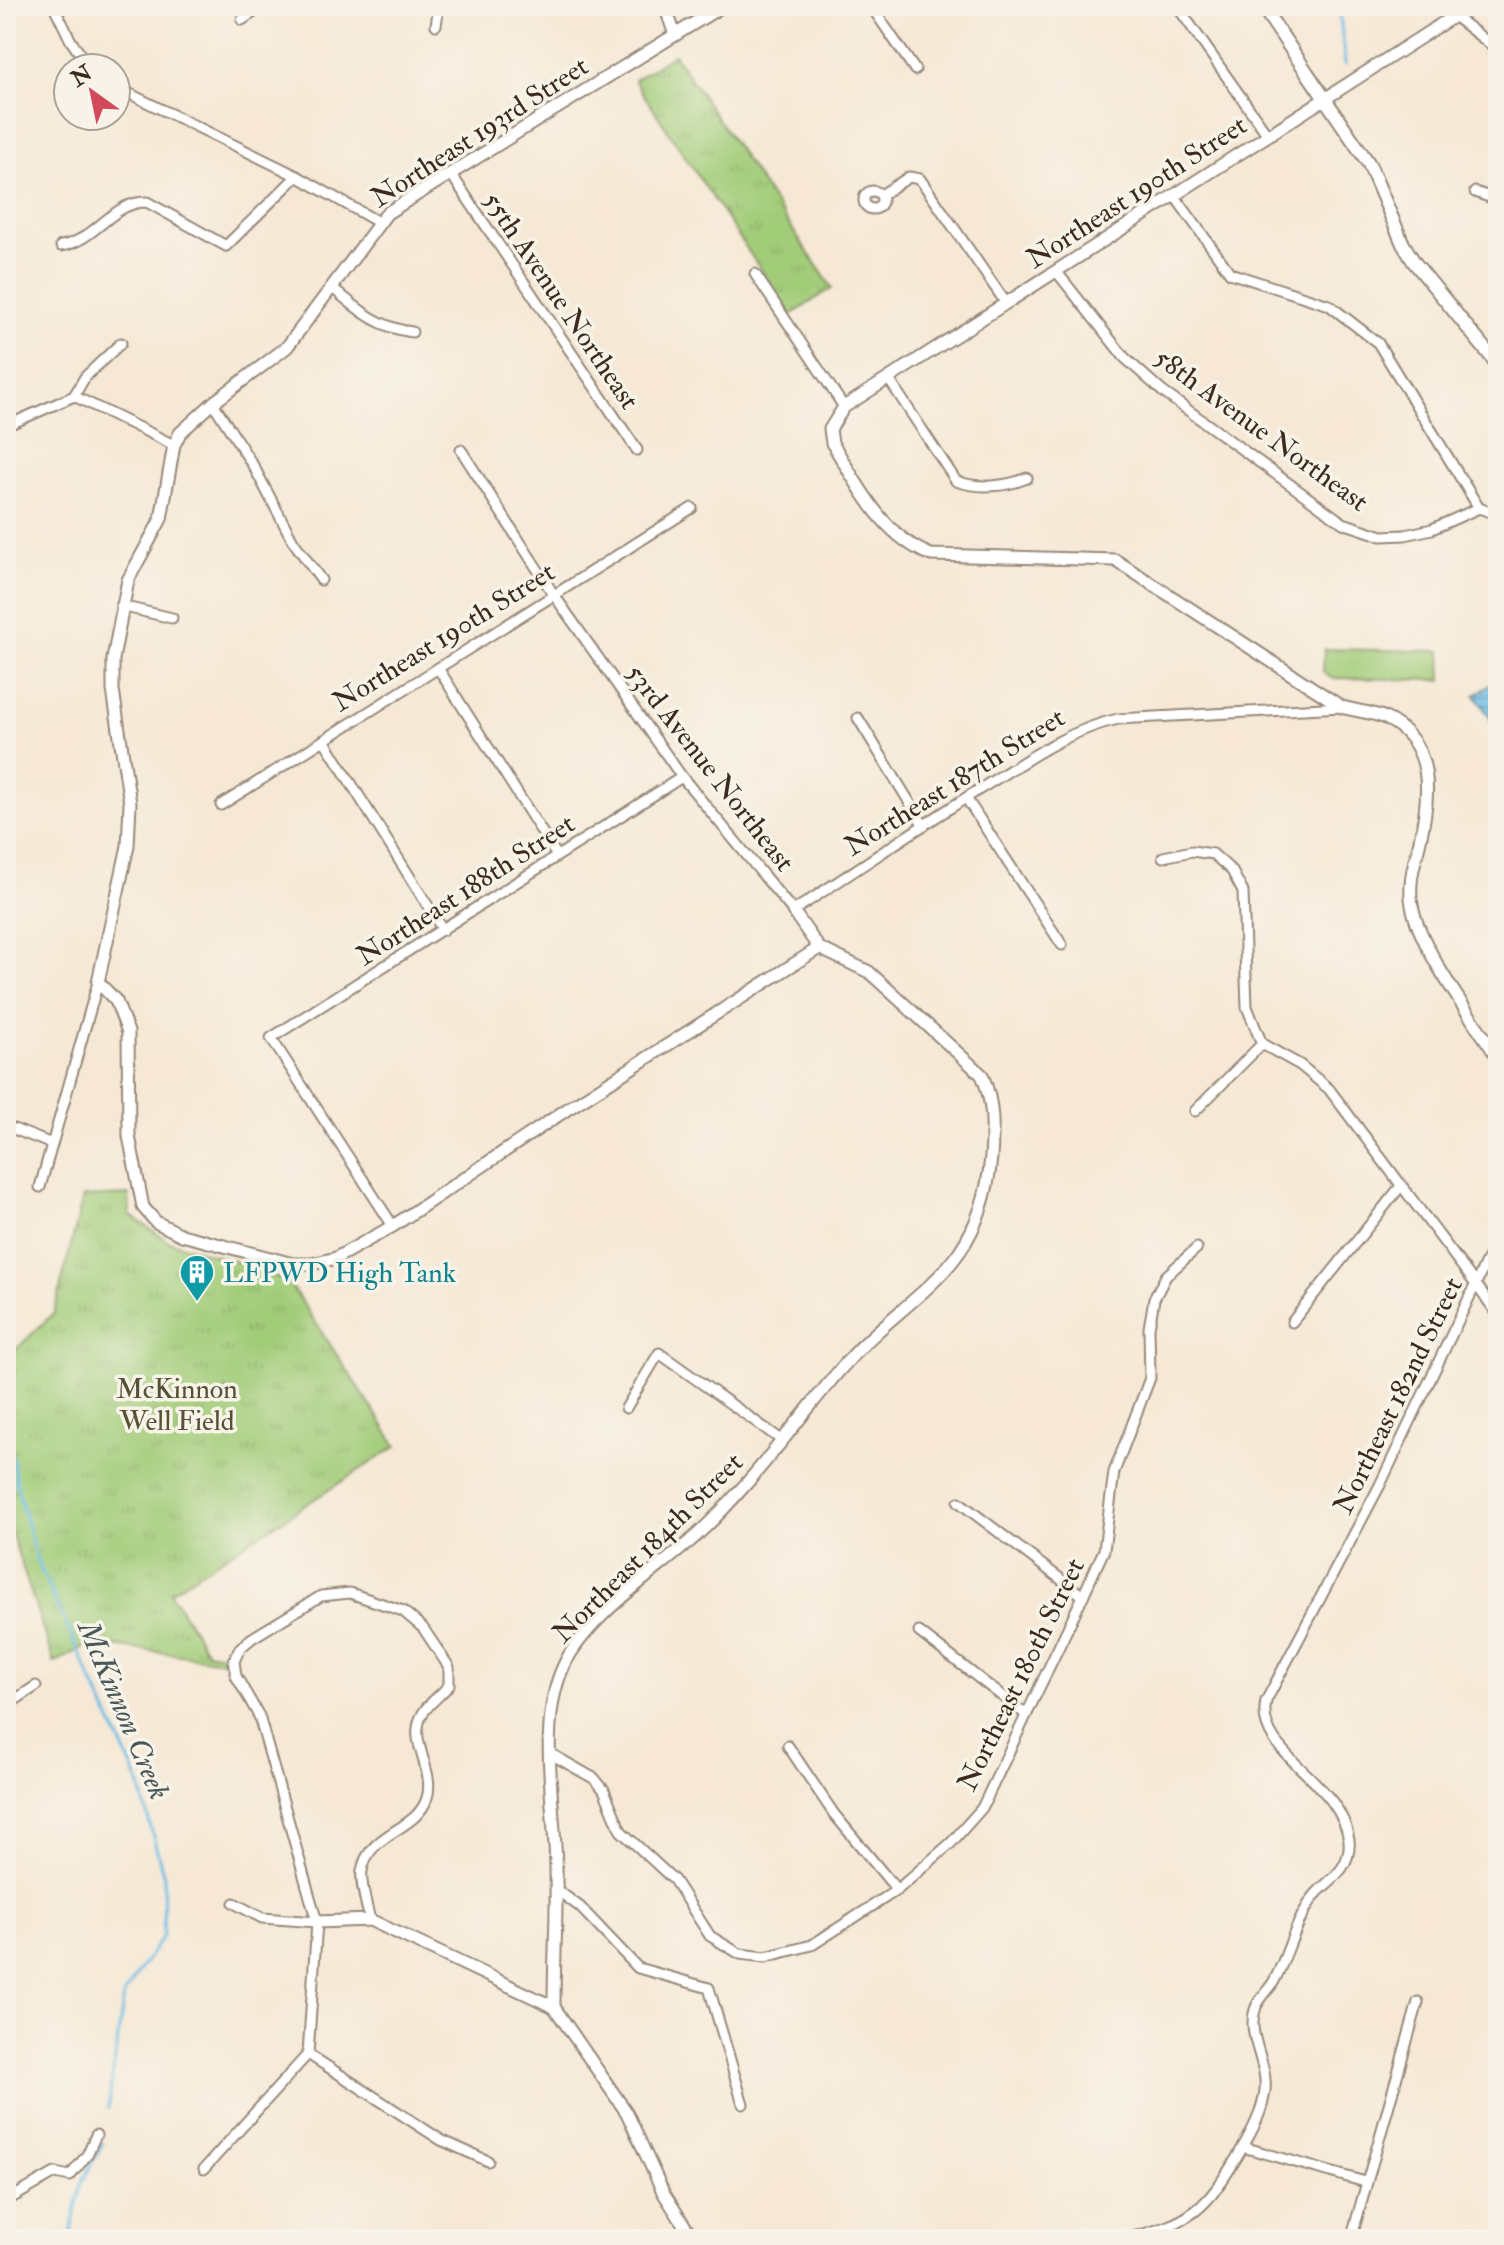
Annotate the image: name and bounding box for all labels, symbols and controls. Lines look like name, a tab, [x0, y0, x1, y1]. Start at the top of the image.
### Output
street label: Northeast 193rd Street	[364, 49, 595, 216]
north arrow	[52, 52, 132, 132]
text: N	[65, 59, 98, 94]
street label: Northeast 190th Street	[1020, 108, 1254, 277]
street label: 55th Avenue Northeast	[475, 185, 647, 416]
street label: 58th Avenue Northeast	[1147, 341, 1375, 520]
street label: Northeast 190th Street	[326, 555, 561, 720]
street label: 53rd Avenue Northeast	[618, 657, 802, 879]
street label: Northeast 187th Street	[838, 700, 1071, 864]
street label: Northeast 188th Street	[350, 807, 582, 974]
building icon: LFPWD High Tank	[178, 1253, 216, 1303]
place label: LFPWD High Tank	[223, 1256, 457, 1291]
street label: Northeast 182nd Street	[1326, 1272, 1471, 1520]
park label: McKinnon Well Field	[116, 1372, 238, 1439]
street label: Northeast 184th Street	[545, 1445, 751, 1651]
street label: Northeast 180th Street	[950, 1553, 1093, 1797]
water label: McKinnon Creek	[68, 1613, 178, 1805]

